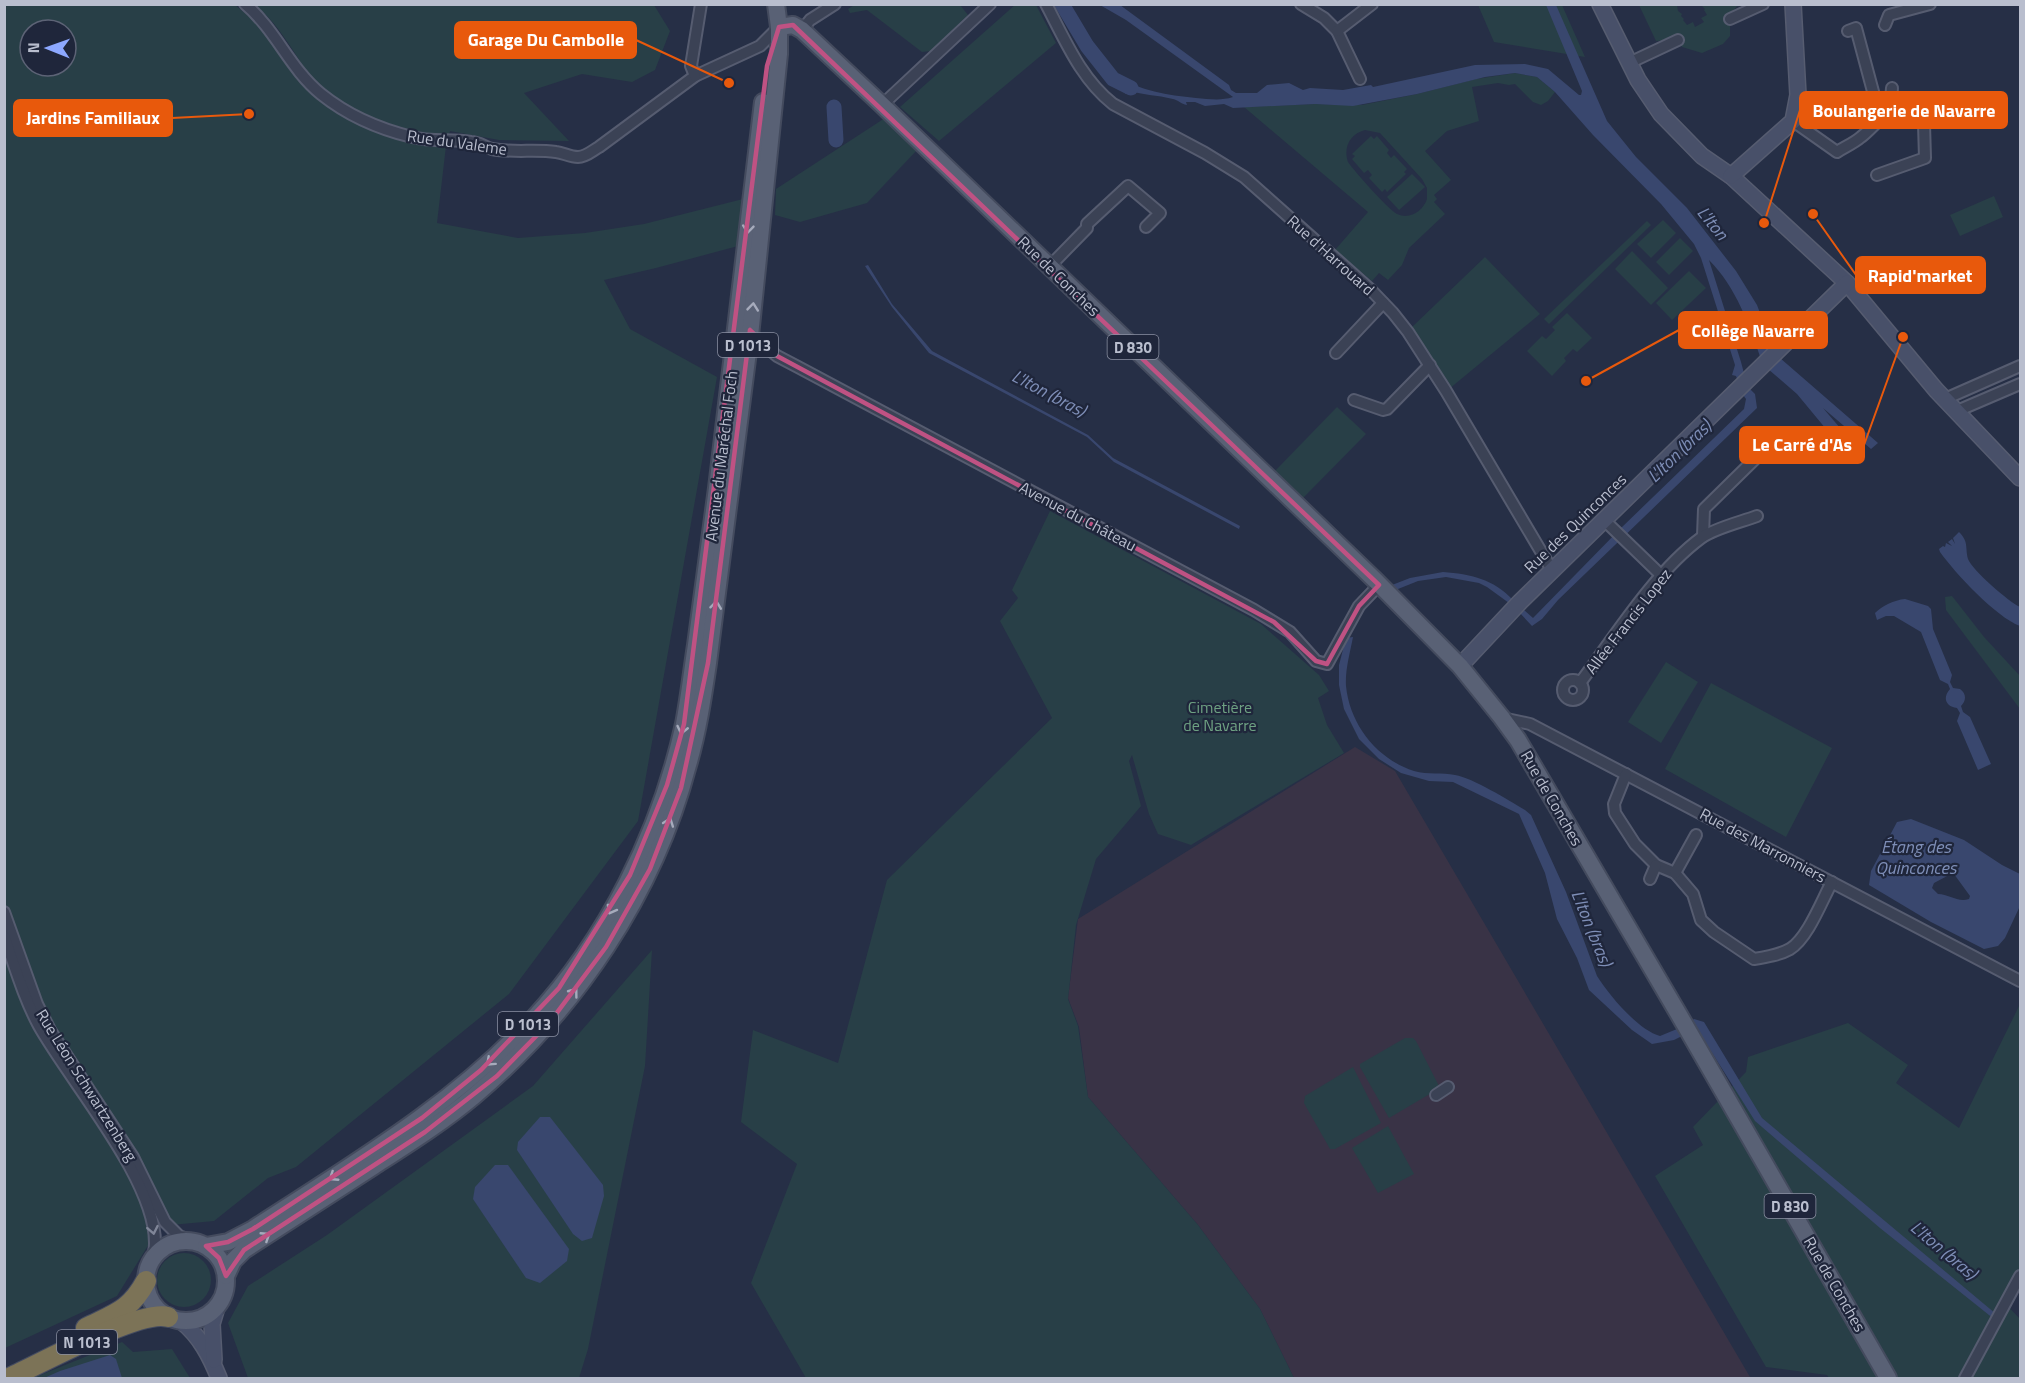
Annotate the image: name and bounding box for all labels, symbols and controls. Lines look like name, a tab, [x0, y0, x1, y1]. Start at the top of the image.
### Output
north arrow	[18, 18, 78, 78]
callout: Garage Du Cambolle	[455, 22, 636, 58]
text: Garage Du Cambolle	[468, 26, 624, 53]
text: N	[21, 42, 45, 53]
callout: Boulangerie de Navarre	[1800, 92, 2007, 128]
text: Boulangerie de Navarre	[1813, 97, 1996, 124]
callout: Jardins Familiaux	[14, 100, 172, 136]
text: Jardins Familiaux	[26, 104, 160, 131]
street label: Rue du Valeme	[406, 123, 508, 161]
water label: L'Iton	[1691, 200, 1736, 247]
street label: Rue d'Harrouard	[1282, 209, 1380, 301]
one-way arrow	[743, 224, 755, 233]
street label: Rue de Conches	[1012, 230, 1106, 322]
callout: Rapid'market	[1856, 257, 1985, 293]
text: Rapid'market	[1868, 262, 1973, 289]
one-way arrow	[746, 302, 759, 311]
callout: Collège Navarre	[1679, 312, 1827, 348]
text: Collège Navarre	[1691, 317, 1815, 344]
road number: D 1013	[718, 333, 778, 357]
road number: D 830	[1108, 335, 1158, 359]
water label: L'Iton (bras)	[1007, 362, 1092, 425]
street label: Avenue du Maréchal Foch	[699, 369, 743, 543]
water label: L'Iton (bras)	[1641, 412, 1719, 489]
callout: Le Carré d'As	[1740, 427, 1864, 463]
text: Le Carré d'As	[1752, 431, 1852, 458]
street label: Rue des Quinconces	[1518, 468, 1632, 578]
street label: Avenue du Château	[1015, 475, 1141, 557]
street label: Allée Francis Lopez	[1579, 563, 1677, 679]
one-way arrow	[709, 600, 721, 609]
park label: Cimetière de Navarre	[1183, 695, 1257, 737]
one-way arrow	[677, 724, 690, 734]
street label: Rue de Conches	[1515, 746, 1589, 850]
street label: Rue des Marronniers	[1696, 802, 1830, 888]
one-way arrow	[662, 817, 674, 828]
water label: Étang des Quinconces	[1875, 833, 1958, 881]
water label: L'Iton (bras)	[1564, 886, 1620, 972]
one-way arrow	[607, 904, 619, 915]
one-way arrow	[567, 987, 578, 998]
street label: Rue Léon Schwartzenberg	[30, 1004, 144, 1166]
road number: D 1013	[498, 1012, 558, 1036]
one-way arrow	[486, 1055, 497, 1066]
one-way arrow	[328, 1169, 339, 1180]
road number: D 830	[1764, 1194, 1816, 1218]
water label: L'Iton (bras)	[1905, 1214, 1985, 1287]
one-way arrow	[146, 1224, 159, 1234]
one-way arrow	[260, 1232, 271, 1243]
street label: Rue de Conches	[1798, 1232, 1872, 1336]
road number: N 1013	[57, 1330, 117, 1354]

